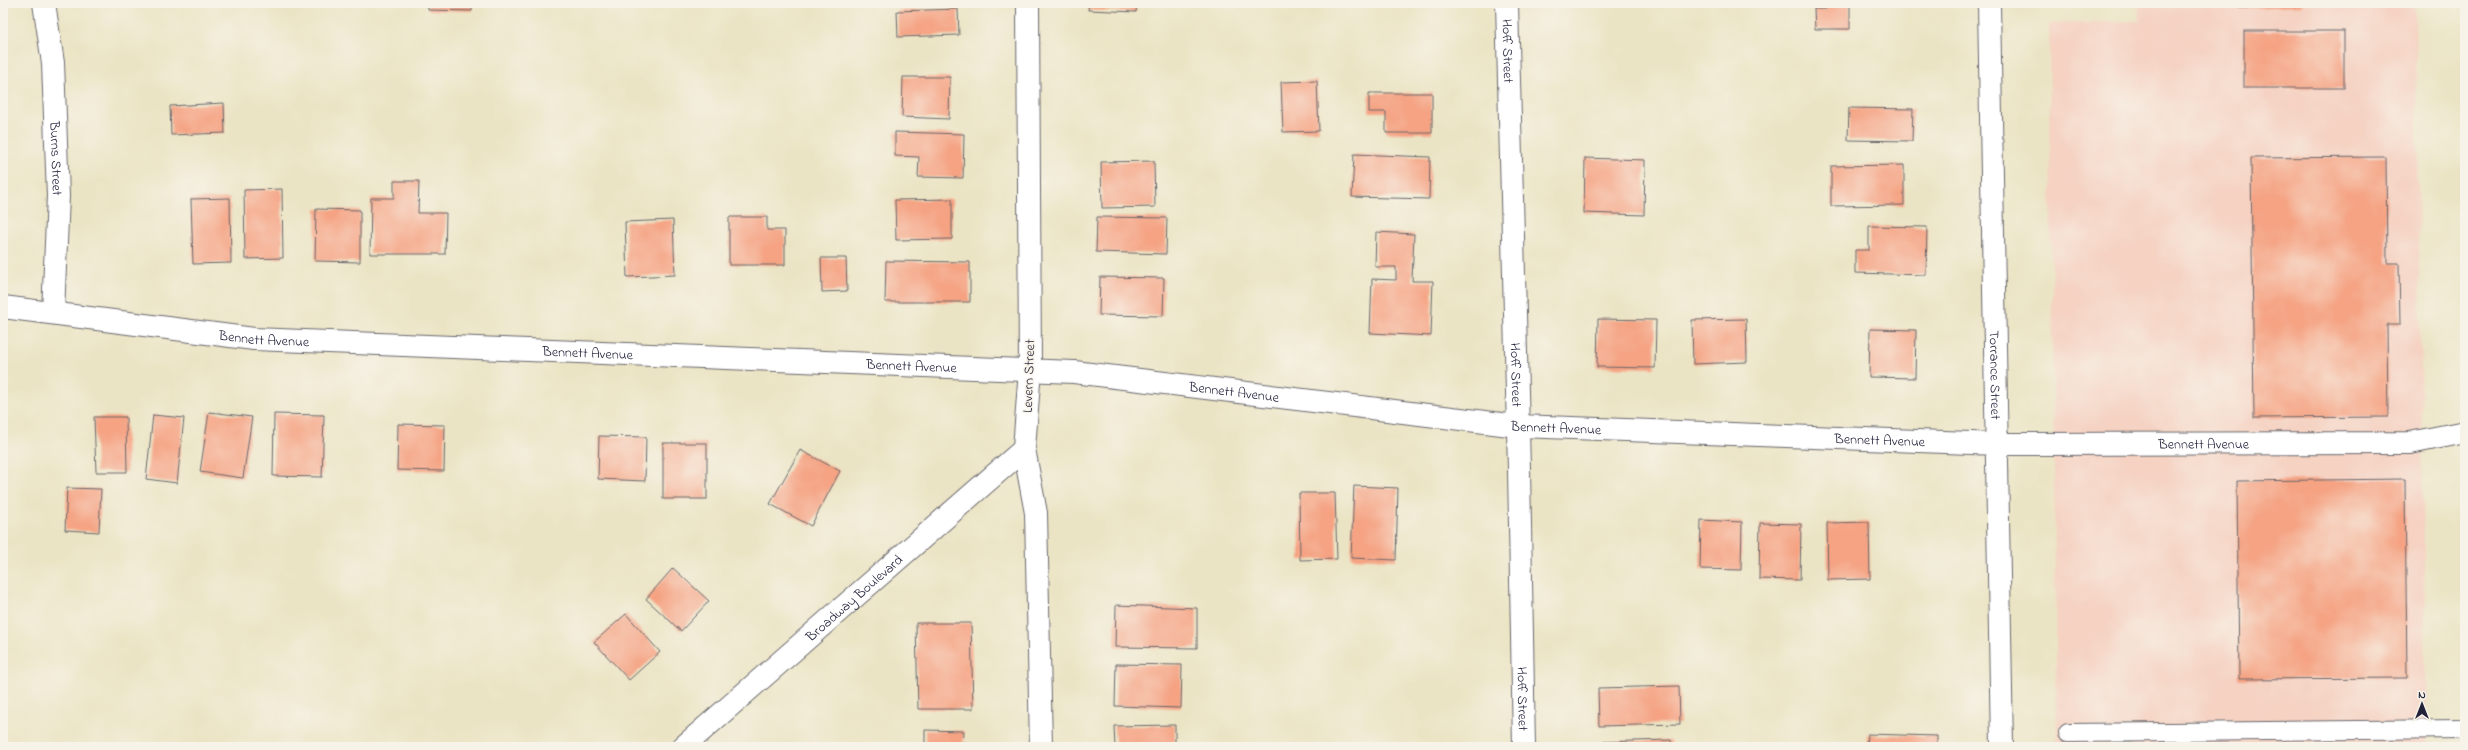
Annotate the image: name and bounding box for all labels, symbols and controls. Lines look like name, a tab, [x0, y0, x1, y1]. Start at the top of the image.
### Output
street label: Hoff Street	[1495, 19, 1518, 84]
street label: Burns Street	[43, 120, 67, 196]
street label: Bennett Avenue	[216, 325, 310, 353]
street label: Torrance Street	[1983, 330, 2005, 420]
street label: Levern Street	[1018, 339, 1041, 413]
street label: Bennett Avenue	[541, 342, 634, 366]
street label: Hoff Street	[1504, 342, 1526, 408]
street label: Bennett Avenue	[865, 355, 958, 379]
street label: Bennett Avenue	[1187, 377, 1281, 409]
street label: Bennett Avenue	[1508, 416, 1602, 441]
street label: Bennett Avenue	[1833, 429, 1926, 453]
street label: Bennett Avenue	[2157, 434, 2250, 456]
street label: Broadway Boulevard	[801, 550, 908, 648]
street label: Hoff Street	[1511, 666, 1533, 731]
north arrow	[2402, 684, 2442, 724]
text: N	[2418, 687, 2426, 703]

